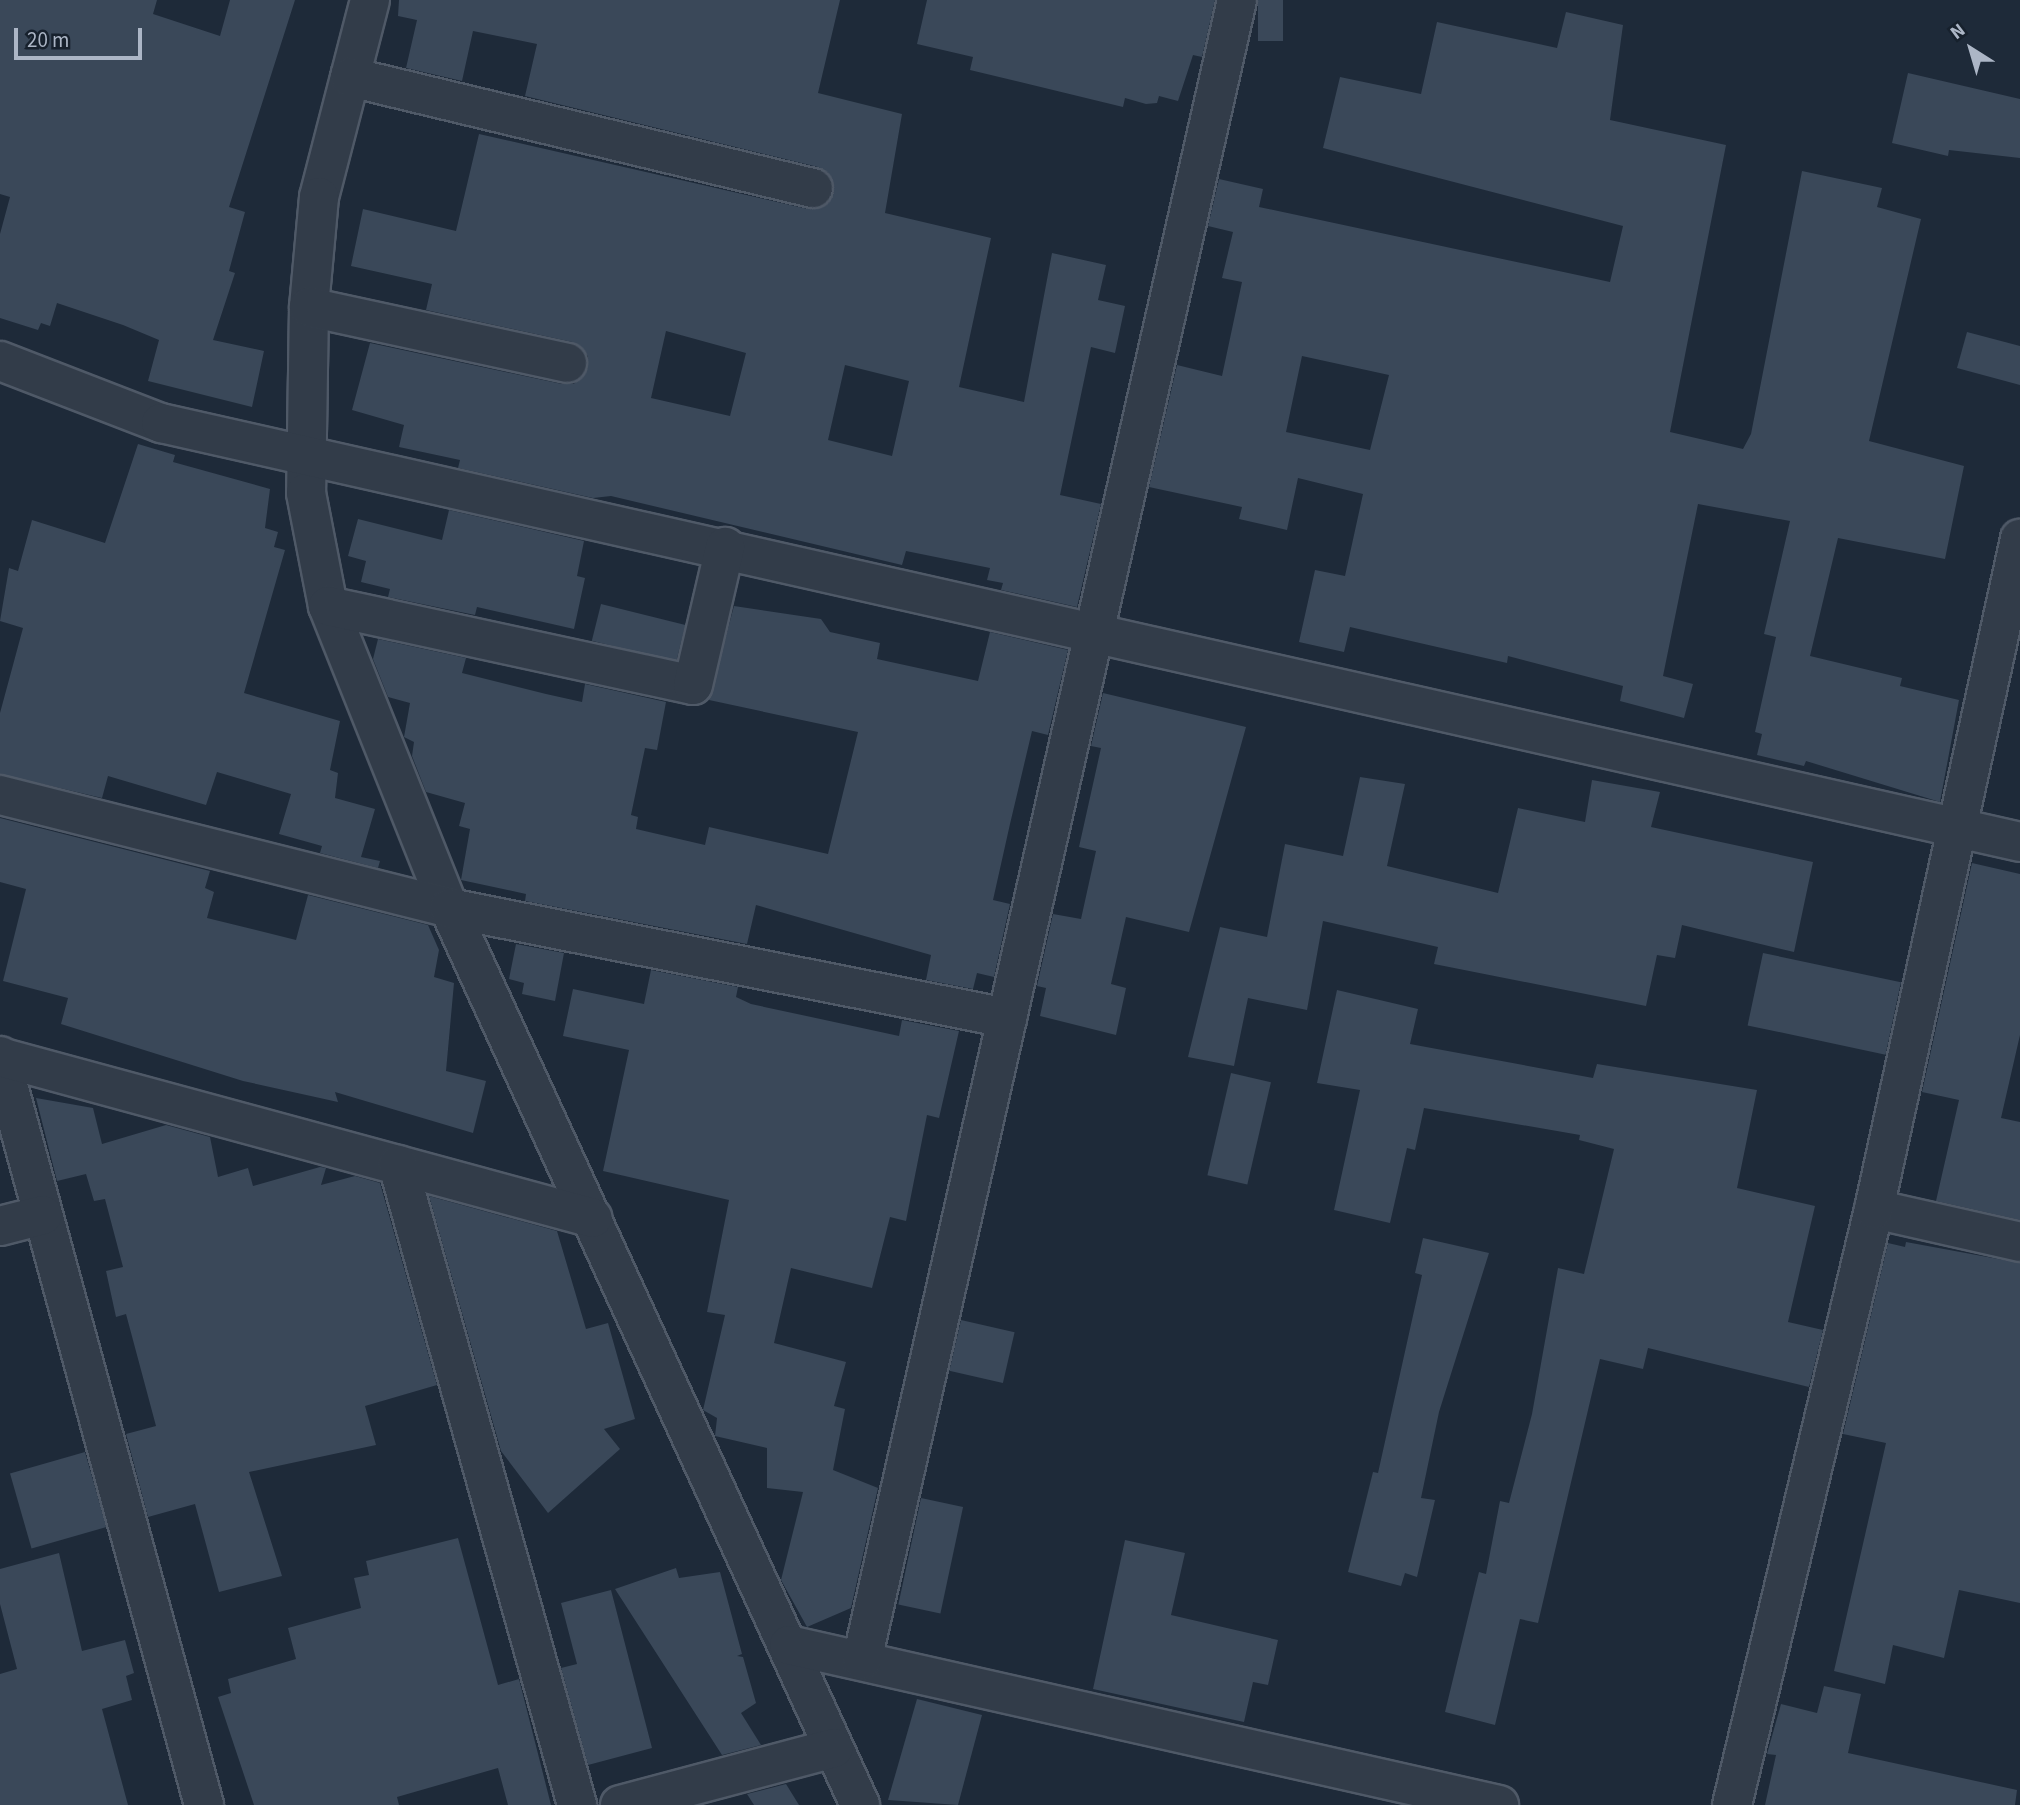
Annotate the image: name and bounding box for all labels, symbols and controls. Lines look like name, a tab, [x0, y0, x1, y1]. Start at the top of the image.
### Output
scale bar	[18, 14, 145, 58]
north arrow	[1936, 14, 2006, 84]
text: N	[1945, 17, 1971, 46]
text: 20 m	[27, 25, 69, 55]

